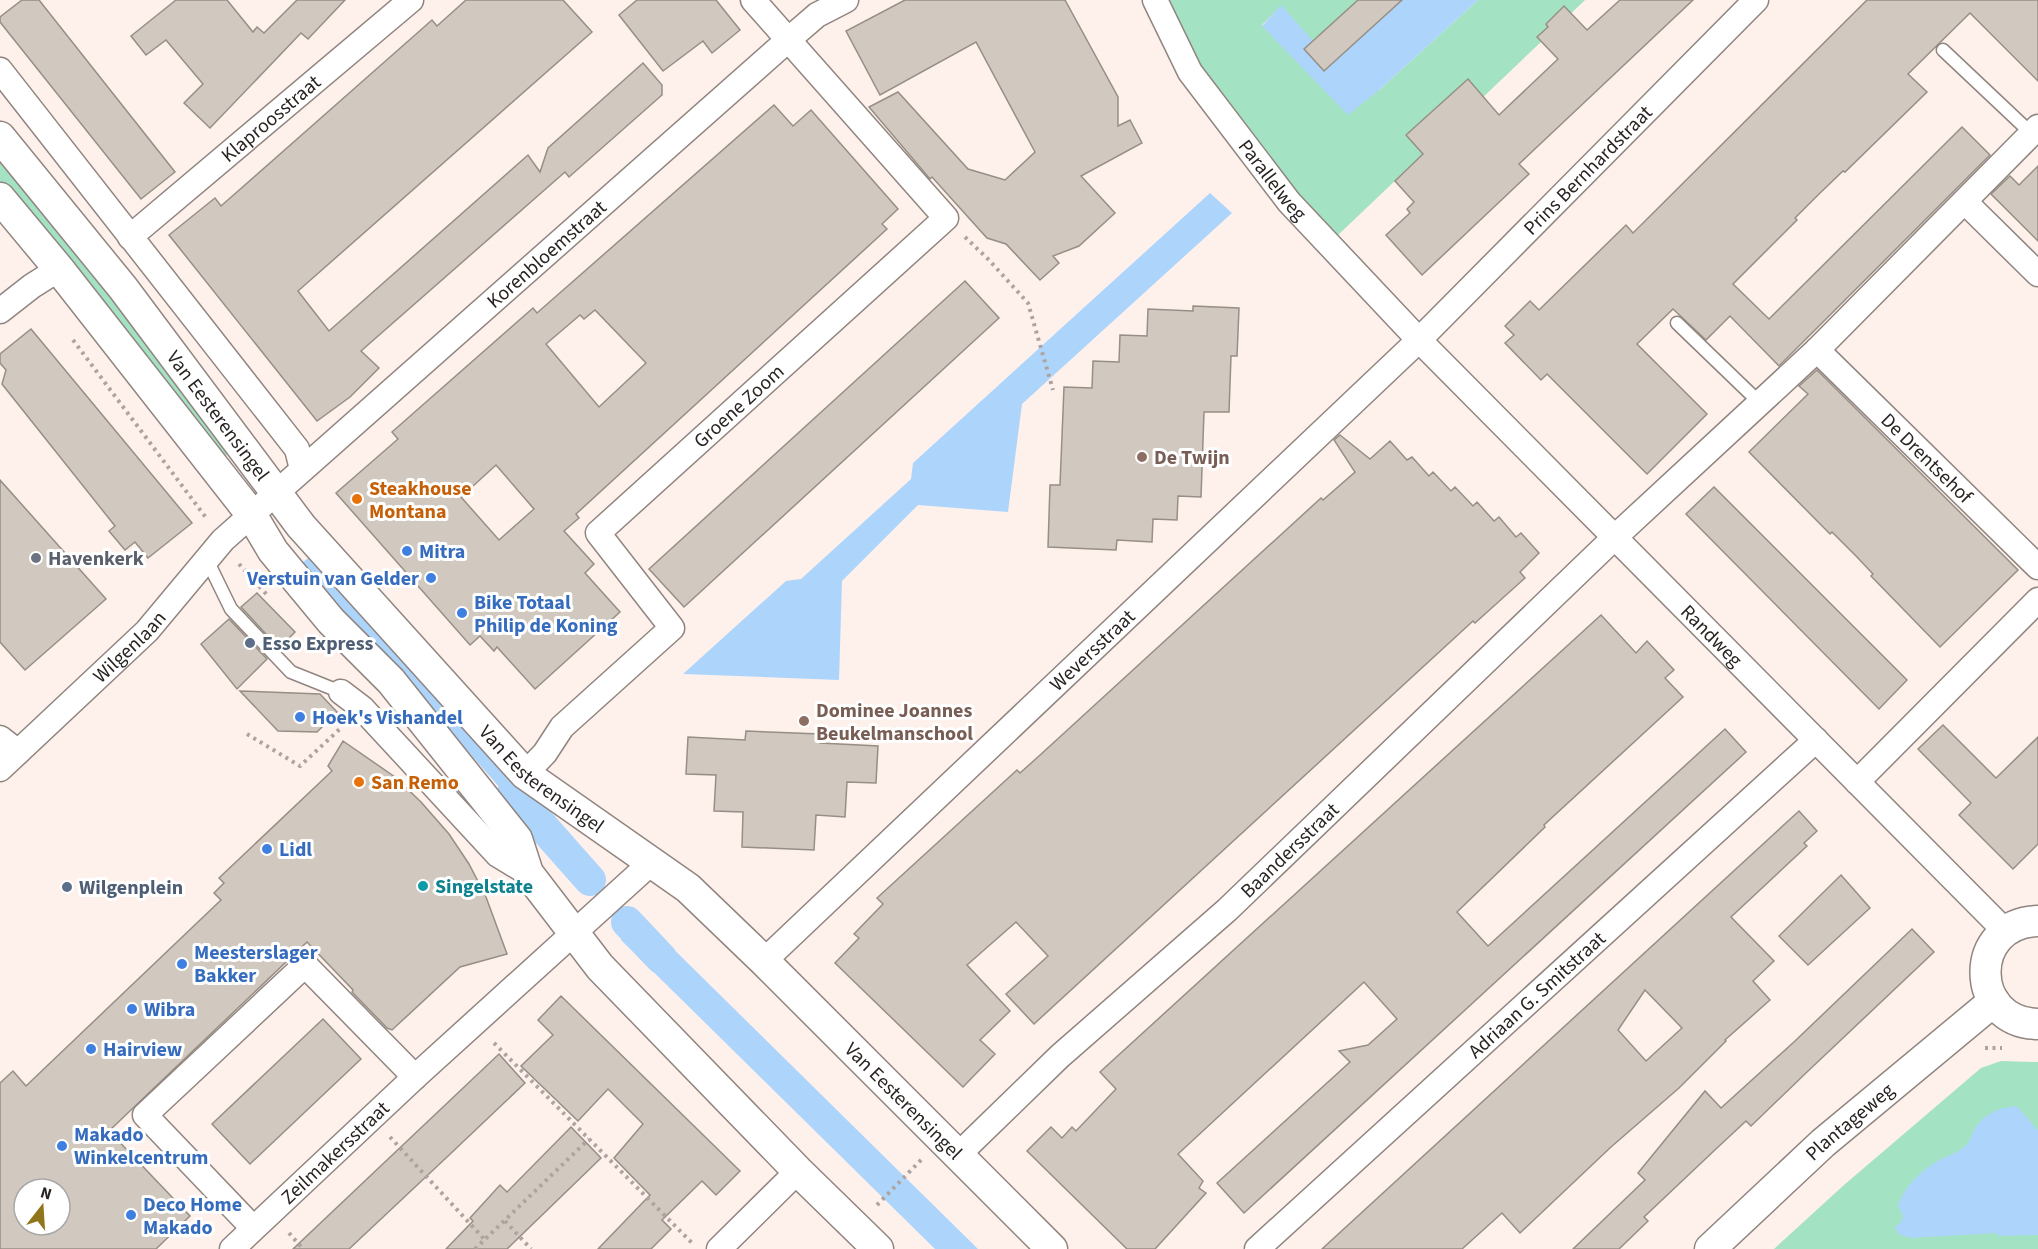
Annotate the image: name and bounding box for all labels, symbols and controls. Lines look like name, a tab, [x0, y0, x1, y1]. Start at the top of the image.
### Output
street label: Klaproosstraat	[215, 69, 327, 169]
street label: Prins Bernhardstraat	[1517, 99, 1659, 242]
street label: Parallelweg	[1231, 134, 1313, 227]
street label: Korenbloemstraat	[481, 194, 613, 315]
street label: Van Eesterensingel	[160, 345, 276, 487]
street label: Groene Zoom	[688, 358, 791, 455]
street label: De Drentsehof	[1874, 407, 1979, 511]
place label: De Twijn	[1154, 444, 1230, 472]
marker: De Twijn	[1135, 450, 1149, 464]
place label: Steakhouse Montana	[369, 475, 472, 526]
marker: Steakhouse Montana	[350, 492, 364, 506]
place label: Mitra	[419, 538, 465, 566]
marker: Mitra	[400, 544, 414, 558]
place label: Havenkerk	[48, 545, 144, 573]
marker: Havenkerk	[29, 551, 43, 565]
place label: Verstuin van Gelder	[246, 565, 419, 593]
marker: Verstuin van Gelder	[424, 571, 438, 585]
place label: Bike Totaal Philip de Koning	[474, 589, 618, 640]
street label: Randweg	[1674, 599, 1748, 673]
street label: Weversstraat	[1044, 603, 1142, 698]
street label: Wilgenlaan	[87, 605, 173, 690]
marker: Bike Totaal Philip de Koning	[455, 606, 469, 620]
place label: Esso Express	[262, 630, 374, 658]
marker: Esso Express	[243, 636, 257, 650]
place label: Dominee Joannes Beukelmanschool	[816, 697, 973, 748]
place label: Hoek's Vishandel	[312, 704, 463, 732]
marker: Hoek's Vishandel	[293, 710, 307, 724]
marker: Dominee Joannes Beukelmanschool	[797, 714, 811, 728]
street label: Van Eesterensingel	[472, 719, 609, 840]
place label: San Remo	[371, 769, 459, 797]
marker: San Remo	[352, 775, 366, 789]
street label: Baandersstraat	[1235, 796, 1346, 905]
place label: Lidl	[279, 836, 312, 864]
marker: Lidl	[260, 842, 274, 856]
place label: Singelstate	[435, 873, 533, 901]
place label: Wilgenplein	[79, 874, 183, 902]
marker: Singelstate	[416, 879, 430, 893]
marker: Wilgenplein	[60, 880, 74, 894]
street label: Adriaan G. Smitstraat	[1462, 925, 1612, 1065]
place label: Meesterslager Bakker	[194, 939, 318, 990]
marker: Meesterslager Bakker	[175, 957, 189, 971]
place label: Wibra	[144, 996, 195, 1024]
marker: Wibra	[125, 1002, 139, 1016]
place label: Hairview	[103, 1036, 183, 1064]
street label: Van Eesterensingel	[838, 1036, 968, 1167]
marker: Hairview	[84, 1042, 98, 1056]
street label: Plantageweg	[1800, 1077, 1900, 1168]
street label: Zeilmakersstraat	[275, 1095, 396, 1211]
place label: Makado Winkelcentrum	[74, 1121, 208, 1172]
marker: Makado Winkelcentrum	[55, 1139, 69, 1153]
north arrow	[12, 1177, 72, 1237]
text: N	[38, 1182, 54, 1206]
place label: Deco Home Makado	[143, 1191, 242, 1242]
marker: Deco Home Makado	[124, 1208, 138, 1222]

